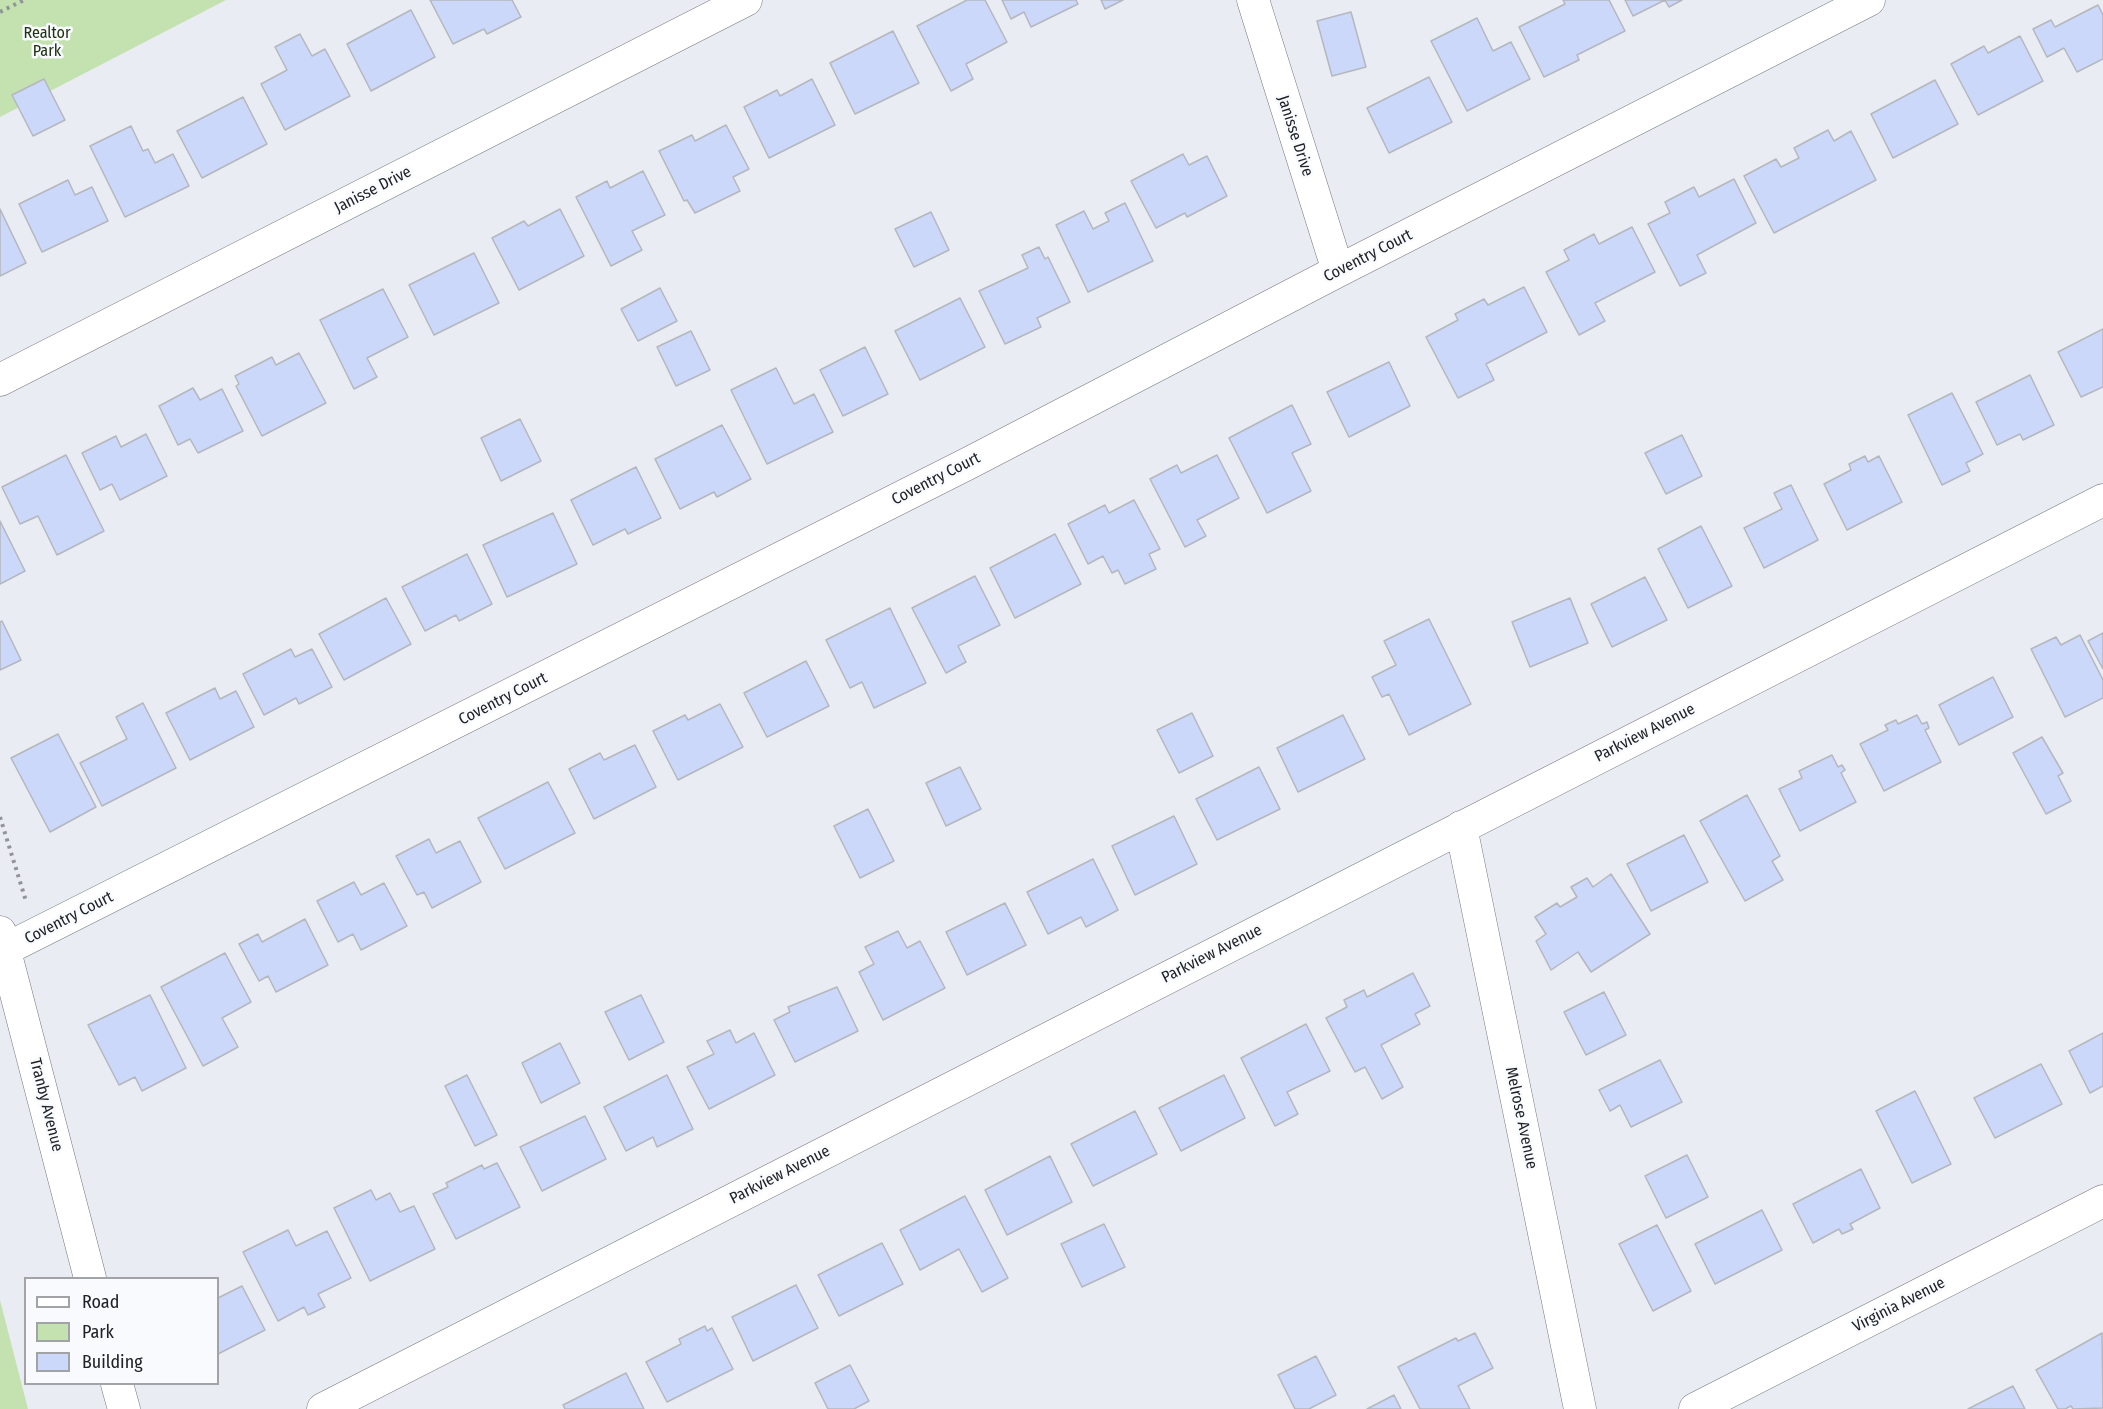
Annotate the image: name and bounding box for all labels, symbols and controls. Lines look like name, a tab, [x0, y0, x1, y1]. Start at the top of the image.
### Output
park label: Realtor Park	[23, 24, 71, 62]
street label: Janisse Drive	[1273, 93, 1317, 179]
street label: Janisse Drive	[331, 162, 415, 218]
street label: Coventry Court	[1321, 226, 1415, 286]
street label: Coventry Court	[889, 449, 983, 509]
street label: Coventry Court	[456, 669, 550, 729]
street label: Parkview Avenue	[1592, 700, 1698, 766]
street label: Coventry Court	[22, 888, 116, 948]
street label: Parkview Avenue	[1159, 921, 1265, 987]
street label: Tranby Avenue	[25, 1056, 67, 1154]
street label: Melrose Avenue	[1501, 1065, 1541, 1171]
street label: Parkview Avenue	[727, 1142, 833, 1208]
street label: Virginia Avenue	[1850, 1273, 1948, 1337]
legend	[24, 1277, 219, 1385]
text: Road	[82, 1291, 119, 1313]
text: Park	[82, 1321, 114, 1343]
text: Building	[82, 1351, 143, 1373]

